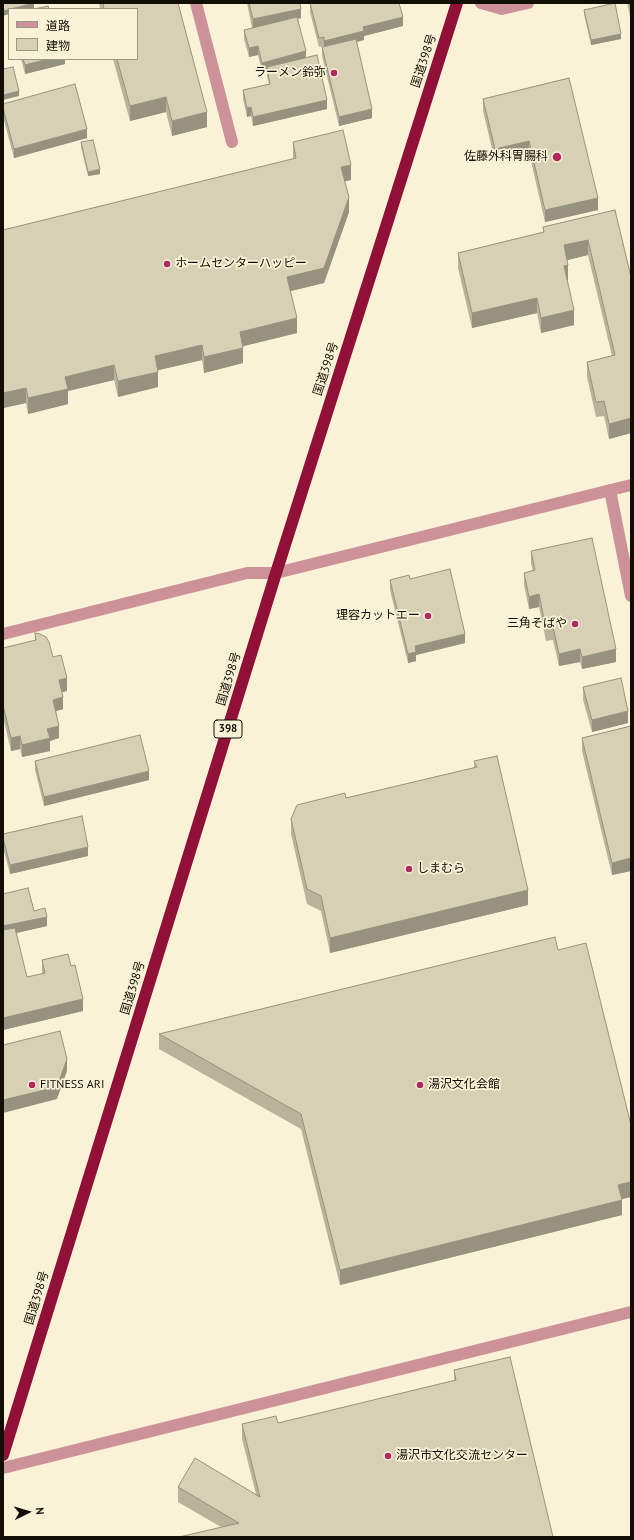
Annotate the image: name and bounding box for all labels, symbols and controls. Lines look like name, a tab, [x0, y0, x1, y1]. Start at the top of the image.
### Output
legend	[8, 8, 138, 60]
text: 道路	[46, 18, 70, 33]
street label: 国道398号	[409, 32, 439, 90]
text: 建物	[46, 38, 70, 53]
place label: ラーメン鈴弥	[254, 66, 326, 80]
marker: ラーメン鈴弥	[329, 68, 339, 78]
place label: 佐藤外科胃腸科	[464, 150, 548, 164]
marker: 佐藤外科胃腸科	[551, 151, 563, 163]
place label: ホームセンターハッピー	[175, 257, 307, 271]
marker: ホームセンターハッピー	[162, 259, 172, 269]
street label: 国道398号	[311, 340, 341, 398]
place label: 理容カットエー	[336, 609, 420, 623]
marker: 理容カットエー	[423, 611, 433, 621]
place label: 三角そばや	[507, 617, 567, 631]
marker: 三角そばや	[570, 619, 580, 629]
street label: 国道398号	[214, 650, 244, 708]
road number: 398	[214, 720, 242, 738]
place label: しまむら	[417, 862, 465, 876]
marker: しまむら	[404, 864, 414, 874]
street label: 国道398号	[118, 959, 148, 1017]
place label: FITNESS ARI	[40, 1078, 104, 1092]
place label: 湯沢文化会館	[428, 1078, 500, 1092]
marker: FITNESS ARI	[27, 1080, 37, 1090]
marker: 湯沢文化会館	[415, 1080, 425, 1090]
street label: 国道398号	[22, 1269, 52, 1327]
place label: 湯沢市文化交流センター	[396, 1449, 528, 1463]
marker: 湯沢市文化交流センター	[383, 1451, 393, 1461]
north arrow	[8, 1492, 48, 1532]
text: N	[33, 1507, 47, 1515]

